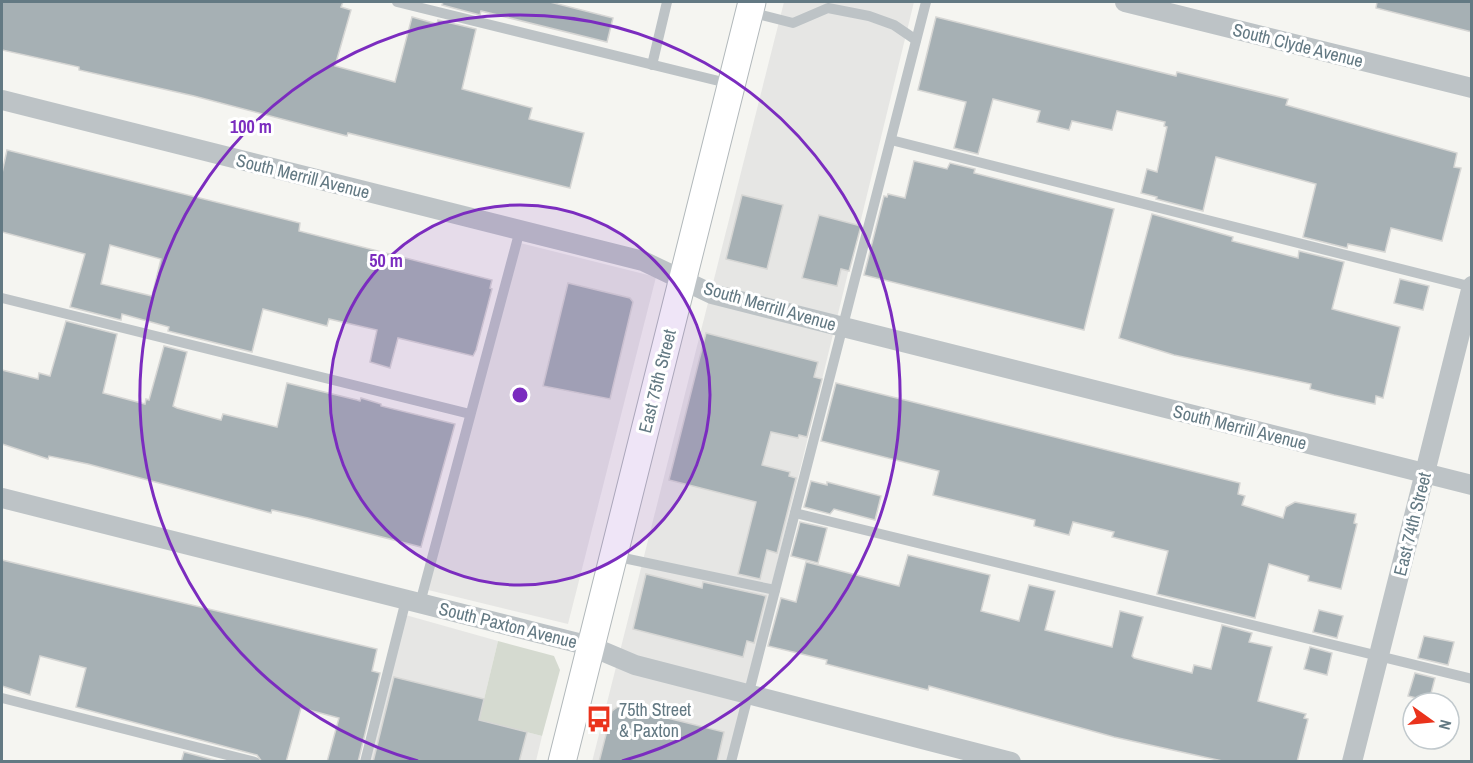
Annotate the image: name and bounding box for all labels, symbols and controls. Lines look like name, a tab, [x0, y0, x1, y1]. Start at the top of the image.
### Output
street label: South Clyde Avenue	[1230, 17, 1366, 73]
text: 100 m	[230, 114, 272, 139]
street label: South Merrill Avenue	[234, 147, 372, 205]
text: 50 m	[369, 248, 403, 273]
street label: South Merrill Avenue	[701, 275, 839, 337]
street label: East 75th Street	[632, 327, 682, 435]
centre of rings	[510, 385, 530, 405]
street label: South Merrill Avenue	[1171, 398, 1309, 456]
street label: East 74th Street	[1387, 470, 1437, 578]
street label: South Paxton Avenue	[436, 596, 580, 654]
north arrow	[1401, 691, 1461, 751]
place label: 75th Street & Paxton	[619, 697, 691, 743]
bus stop icon: 75th Street & Paxton	[584, 704, 614, 734]
text: N	[1434, 717, 1457, 732]

